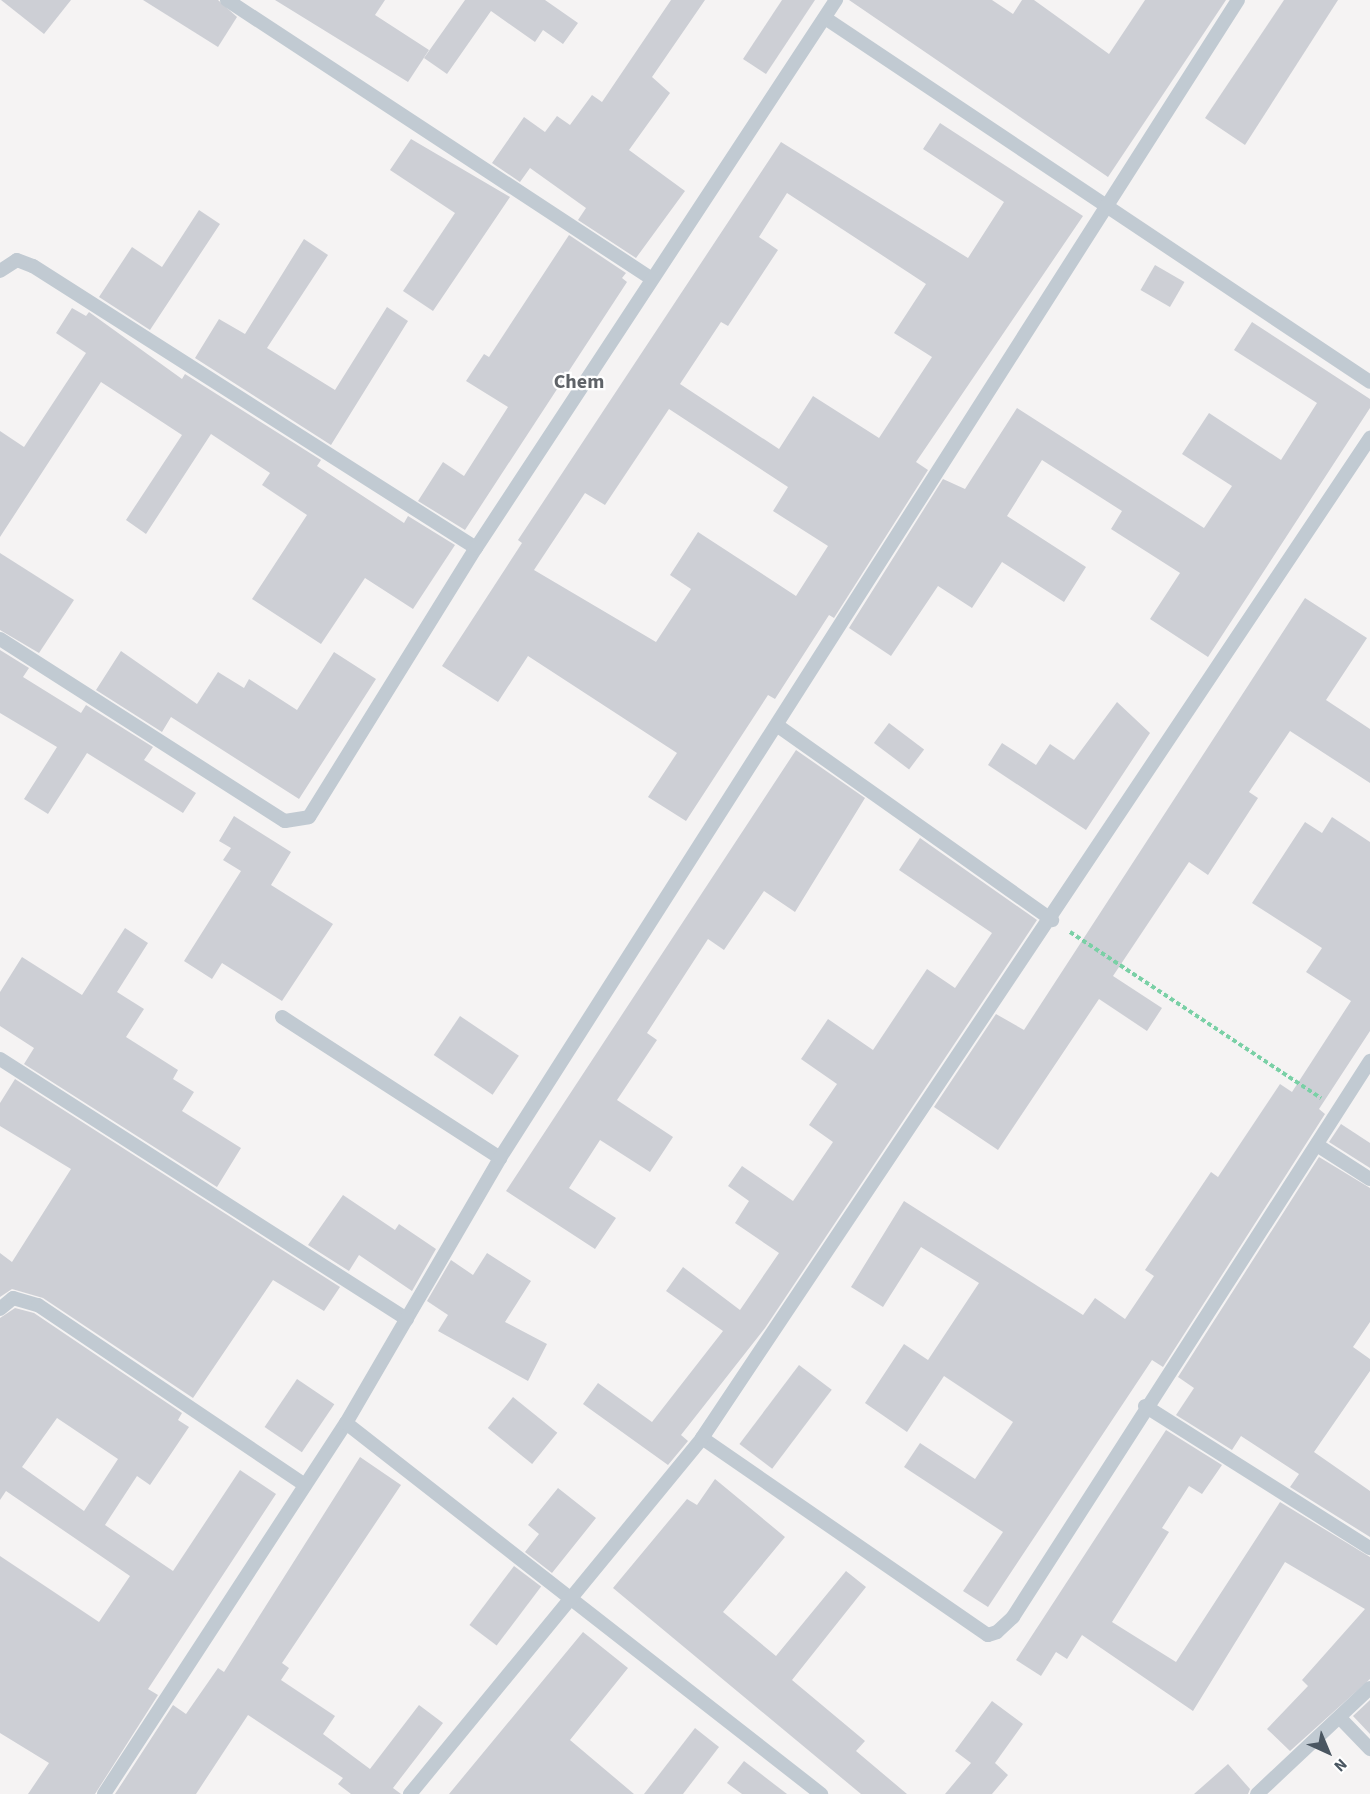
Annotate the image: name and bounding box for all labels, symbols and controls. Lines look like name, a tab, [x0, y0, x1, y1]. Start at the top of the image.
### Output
district label: Chem	[554, 370, 604, 394]
north arrow	[1298, 1722, 1358, 1782]
text: N	[1329, 1753, 1352, 1777]

